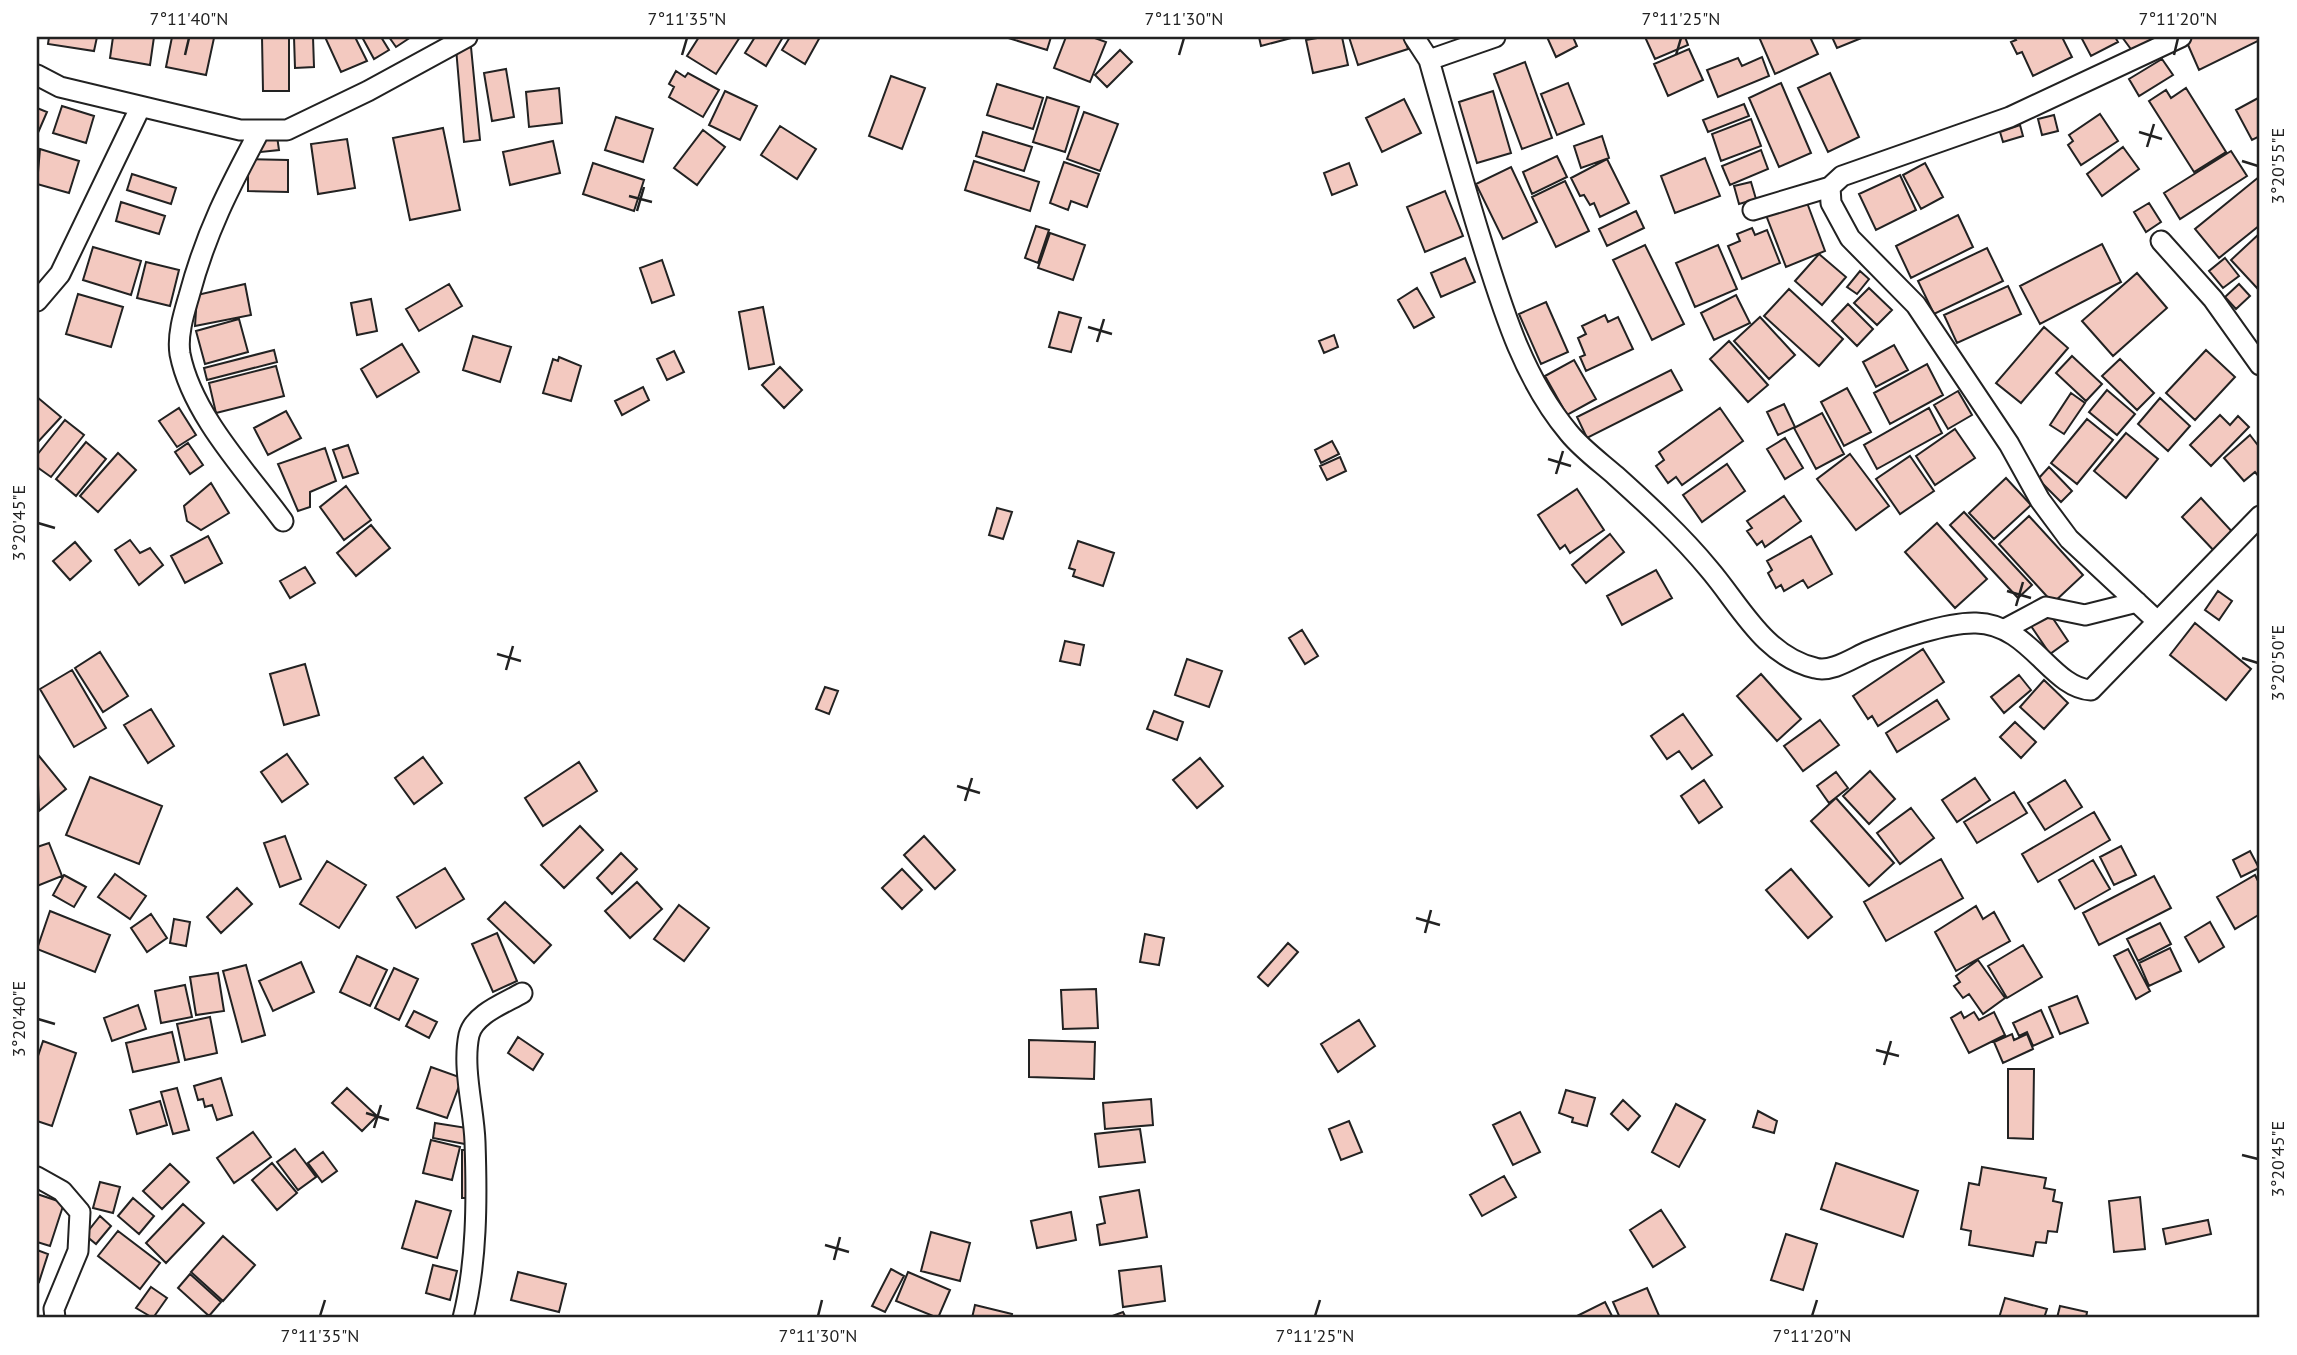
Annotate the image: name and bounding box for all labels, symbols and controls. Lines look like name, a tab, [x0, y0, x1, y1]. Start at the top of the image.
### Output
text: 7°11'40"N	[150, 7, 228, 30]
text: 7°11'35"N	[648, 7, 726, 30]
text: 7°11'30"N	[1145, 7, 1223, 30]
text: 7°11'25"N	[1642, 7, 1720, 30]
text: 7°11'20"N	[2139, 7, 2217, 30]
text: 3°20'55"E	[2266, 128, 2289, 204]
text: 3°20'45"E	[7, 485, 30, 561]
text: 3°20'50"E	[2266, 625, 2289, 701]
text: 3°20'40"E	[7, 981, 30, 1057]
text: 3°20'45"E	[2266, 1121, 2289, 1197]
text: 7°11'35"N	[281, 1324, 359, 1347]
text: 7°11'30"N	[779, 1324, 857, 1347]
text: 7°11'25"N	[1276, 1324, 1354, 1347]
text: 7°11'20"N	[1773, 1324, 1851, 1347]

